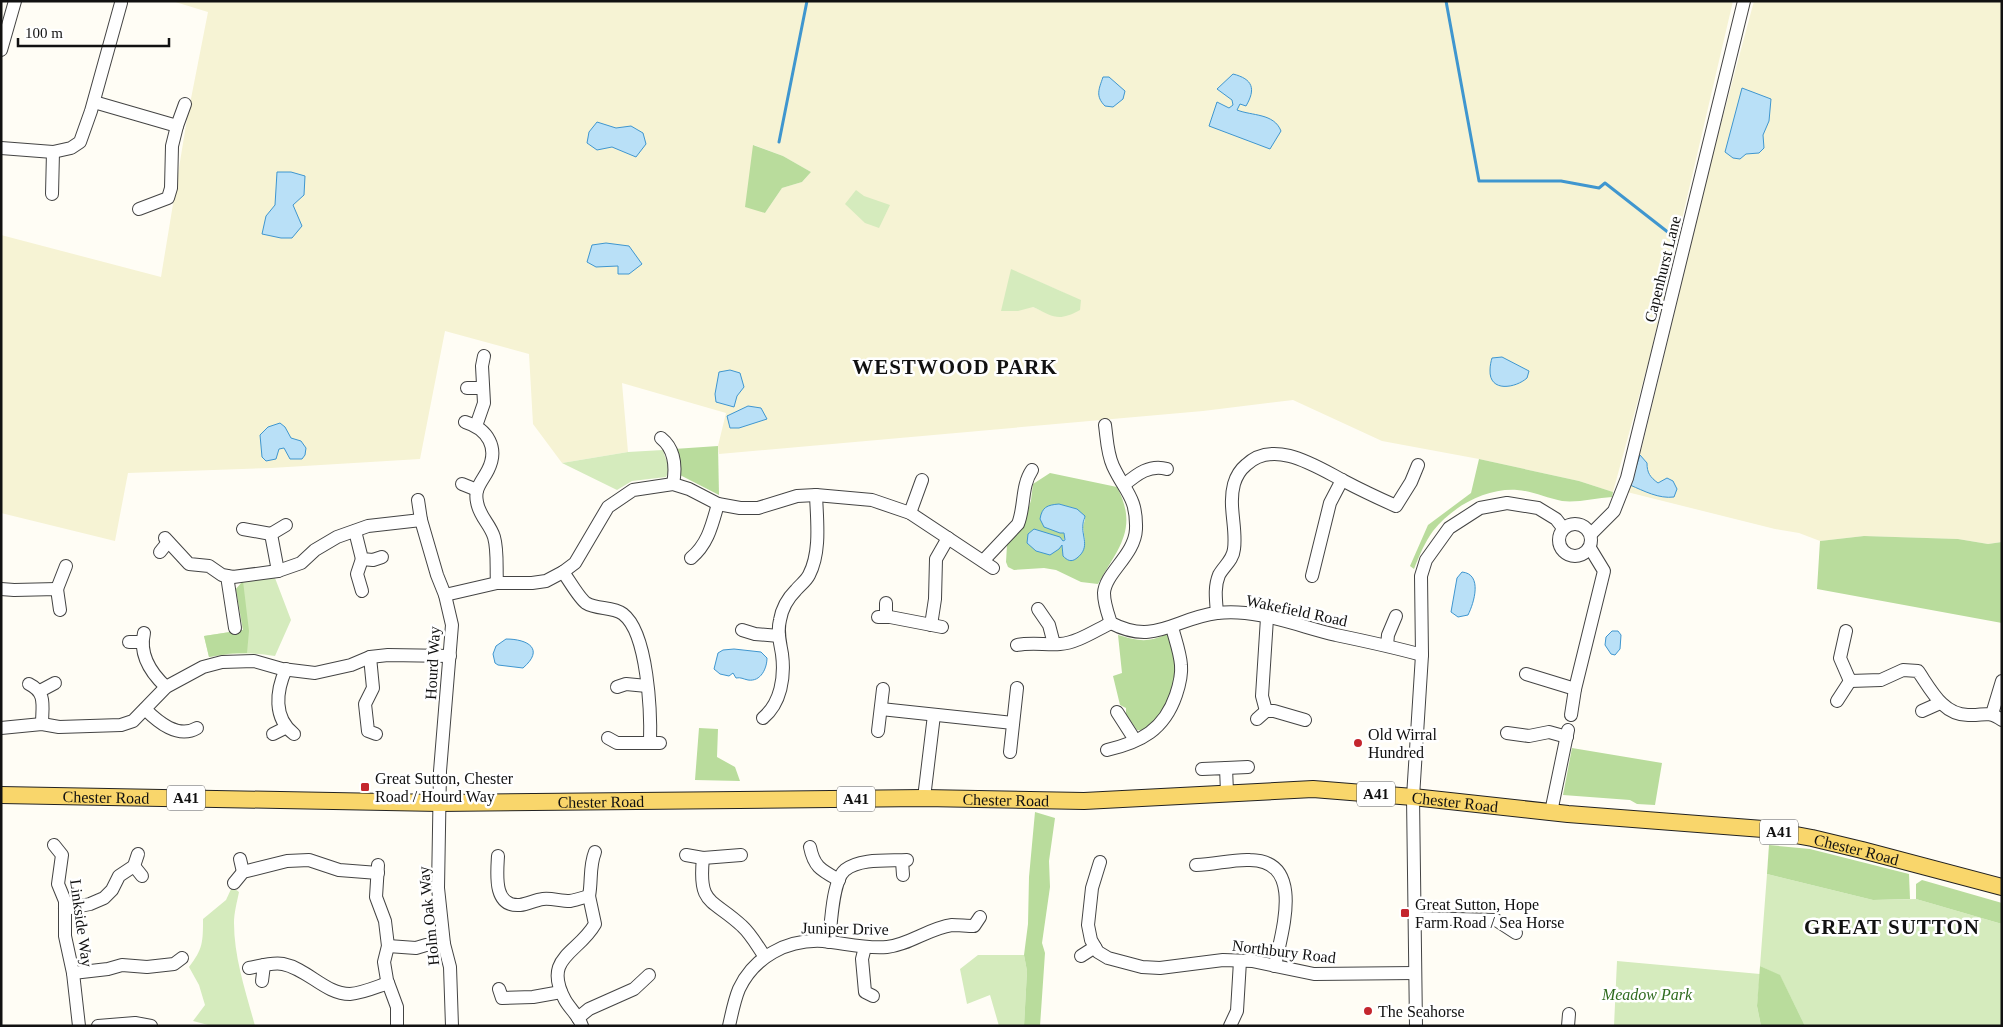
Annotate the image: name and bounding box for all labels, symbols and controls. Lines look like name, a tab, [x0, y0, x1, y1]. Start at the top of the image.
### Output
scale bar	[18, 15, 169, 47]
text: 100 m	[25, 25, 63, 41]
street label: Capenhurst Lane	[1641, 214, 1685, 324]
district label: WESTWOOD PARK	[852, 355, 1058, 379]
street label: Wakefield Road	[1245, 591, 1349, 630]
street label: Hourd Way	[422, 626, 444, 700]
place label: Old Wirral Hundred	[1368, 726, 1437, 761]
marker: Old Wirral Hundred	[1352, 737, 1364, 749]
place label: Great Sutton, Chester Road / Hourd Way	[375, 770, 514, 806]
marker: Great Sutton, Chester Road / Hourd Way	[359, 781, 371, 793]
road number: A41	[1357, 782, 1395, 806]
road number: A41	[167, 786, 205, 810]
road number: A41	[837, 786, 875, 812]
street label: Chester Road	[62, 788, 149, 807]
street label: Chester Road	[1411, 789, 1499, 815]
street label: Chester Road	[962, 791, 1049, 809]
street label: Chester Road	[557, 793, 644, 811]
road number: A41	[1760, 820, 1798, 844]
street label: Chester Road	[1812, 831, 1901, 868]
street label: Holm Oak Way	[415, 865, 443, 966]
street label: Linkside Way	[66, 878, 96, 968]
place label: Great Sutton, Hope Farm Road / Sea Horse	[1415, 896, 1564, 931]
marker: Great Sutton, Hope Farm Road / Sea Horse	[1399, 907, 1411, 919]
district label: GREAT SUTTON	[1804, 915, 1980, 939]
street label: Juniper Drive	[801, 919, 889, 939]
street label: Northbury Road	[1231, 937, 1337, 967]
park label: Meadow Park	[1601, 986, 1693, 1003]
place label: The Seahorse	[1378, 1003, 1465, 1020]
marker: The Seahorse	[1362, 1005, 1374, 1017]

